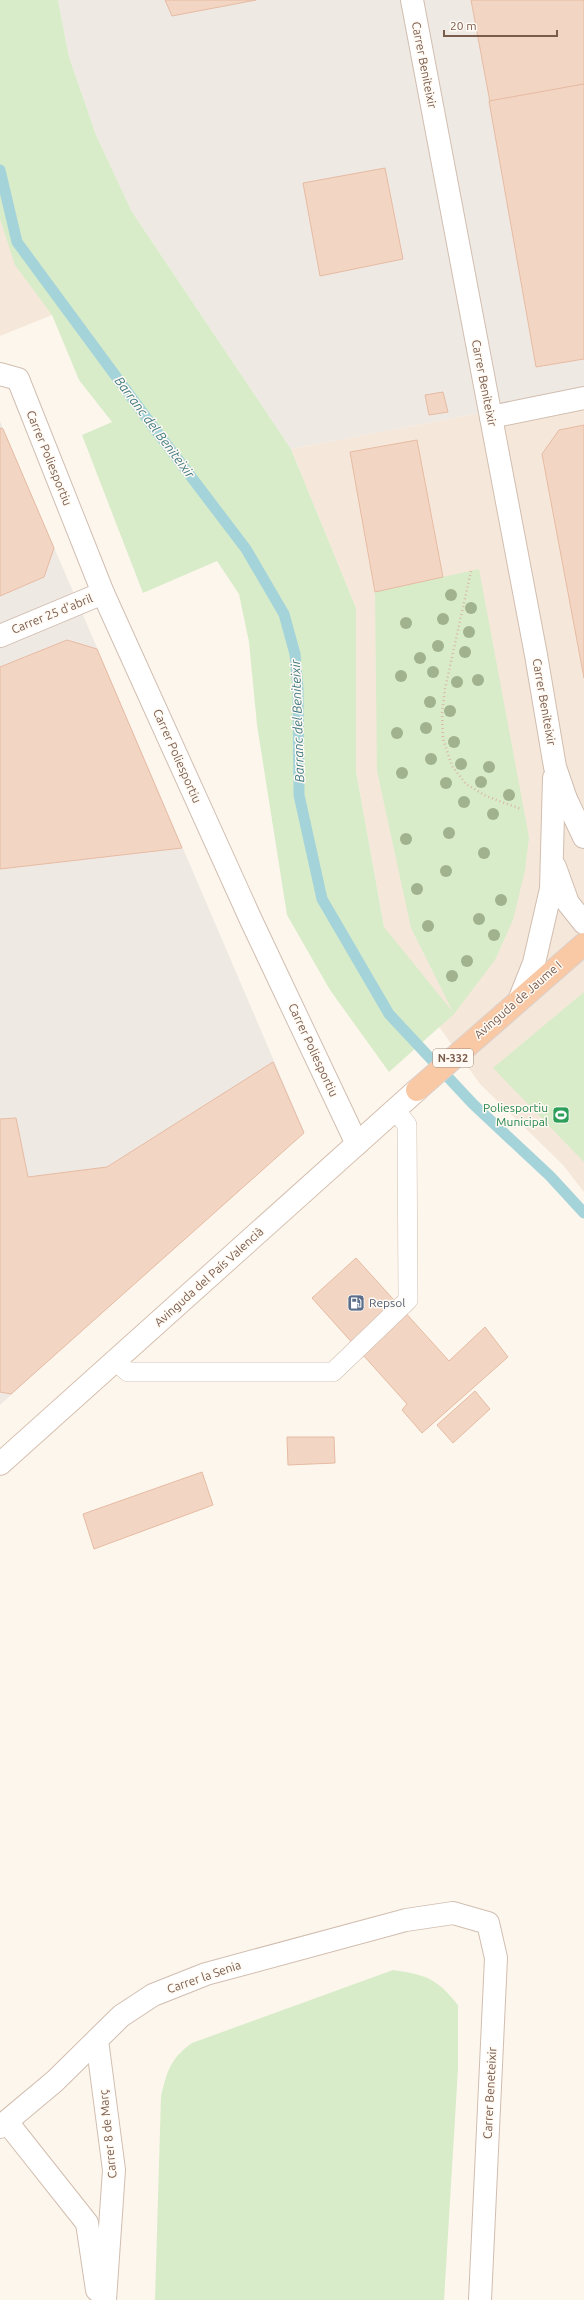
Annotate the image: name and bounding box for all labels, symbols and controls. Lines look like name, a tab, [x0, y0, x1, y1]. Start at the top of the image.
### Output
scale bar	[444, 12, 557, 38]
text: 20 m	[450, 19, 477, 32]
street label: Carrer Beniteixir	[410, 20, 439, 110]
street label: Carrer Beniteixir	[470, 338, 499, 428]
water label: Barranc del Beniteixir	[112, 374, 198, 481]
street label: Carrer Poliesportiu	[24, 408, 75, 507]
street label: Carrer 25 d'abril	[9, 591, 94, 636]
street label: Carrer Beniteixir	[530, 657, 559, 747]
water label: Barranc del Beniteixir	[288, 658, 306, 783]
street label: Carrer Poliesportiu	[151, 707, 204, 805]
street label: Avinguda de Jaume I	[471, 958, 564, 1041]
street label: Carrer Poliesportiu	[286, 1001, 341, 1099]
road number: N-332	[433, 1049, 473, 1067]
place label: Poliesportiu Municipal	[483, 1101, 548, 1128]
sports icon: Poliesportiu Municipal	[551, 1105, 571, 1125]
street label: Avinguda del País Valencià	[152, 1224, 266, 1329]
fuel station icon: Repsol	[346, 1293, 366, 1313]
place label: Repsol	[369, 1296, 405, 1309]
street label: Carrer la Senia	[165, 1958, 243, 1995]
street label: Carrer Beneteixir	[481, 2046, 498, 2139]
street label: Carrer 8 de Març	[96, 2089, 119, 2179]

